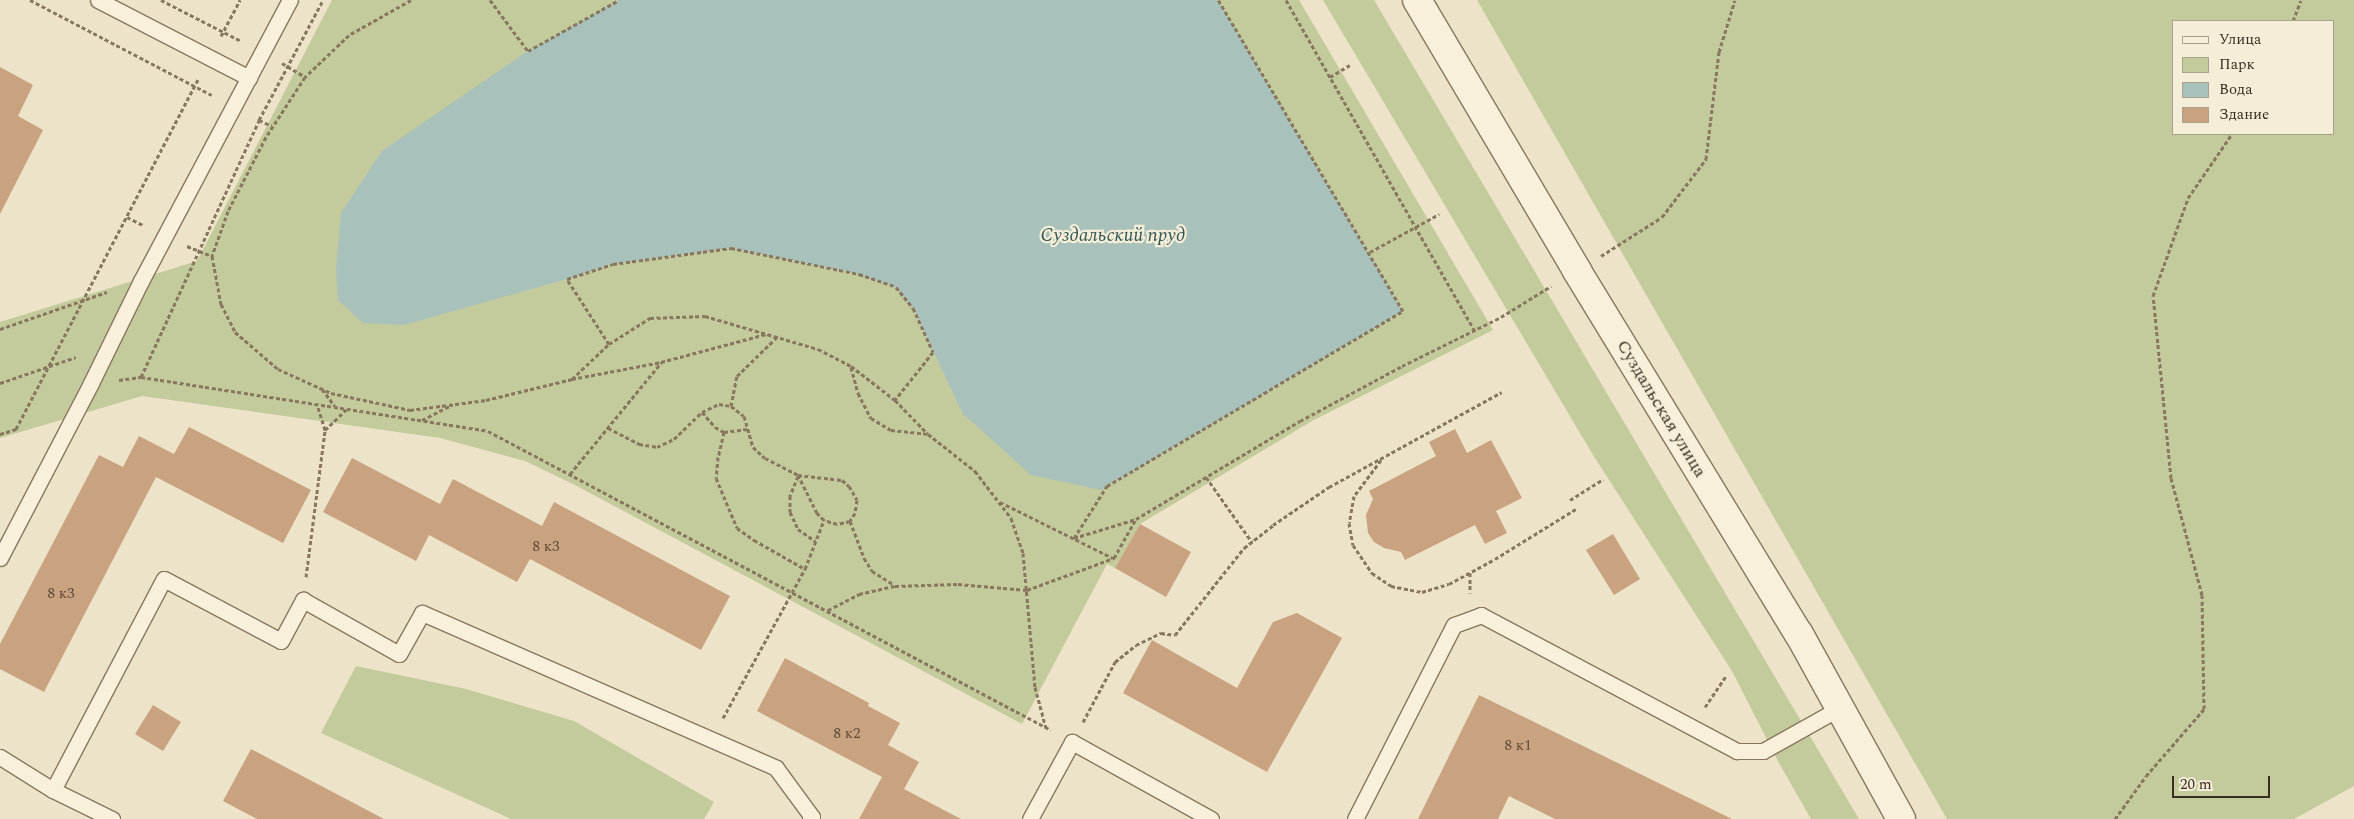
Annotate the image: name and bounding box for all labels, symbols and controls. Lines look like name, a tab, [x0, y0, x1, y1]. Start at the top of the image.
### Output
legend	[2172, 20, 2334, 135]
text: Улица	[2219, 28, 2261, 51]
text: Парк	[2219, 53, 2255, 76]
text: Вода	[2219, 78, 2253, 101]
text: Здание	[2219, 103, 2269, 126]
water label: Суздальский пруд	[1040, 225, 1186, 247]
street label: Суздальская улица	[1611, 336, 1711, 482]
house number: 8 к3	[532, 538, 560, 556]
house number: 8 к3	[47, 585, 75, 603]
house number: 8 к2	[833, 725, 861, 743]
house number: 8 к1	[1504, 737, 1532, 755]
scale bar	[2174, 766, 2272, 798]
text: 20 m	[2180, 773, 2212, 796]

